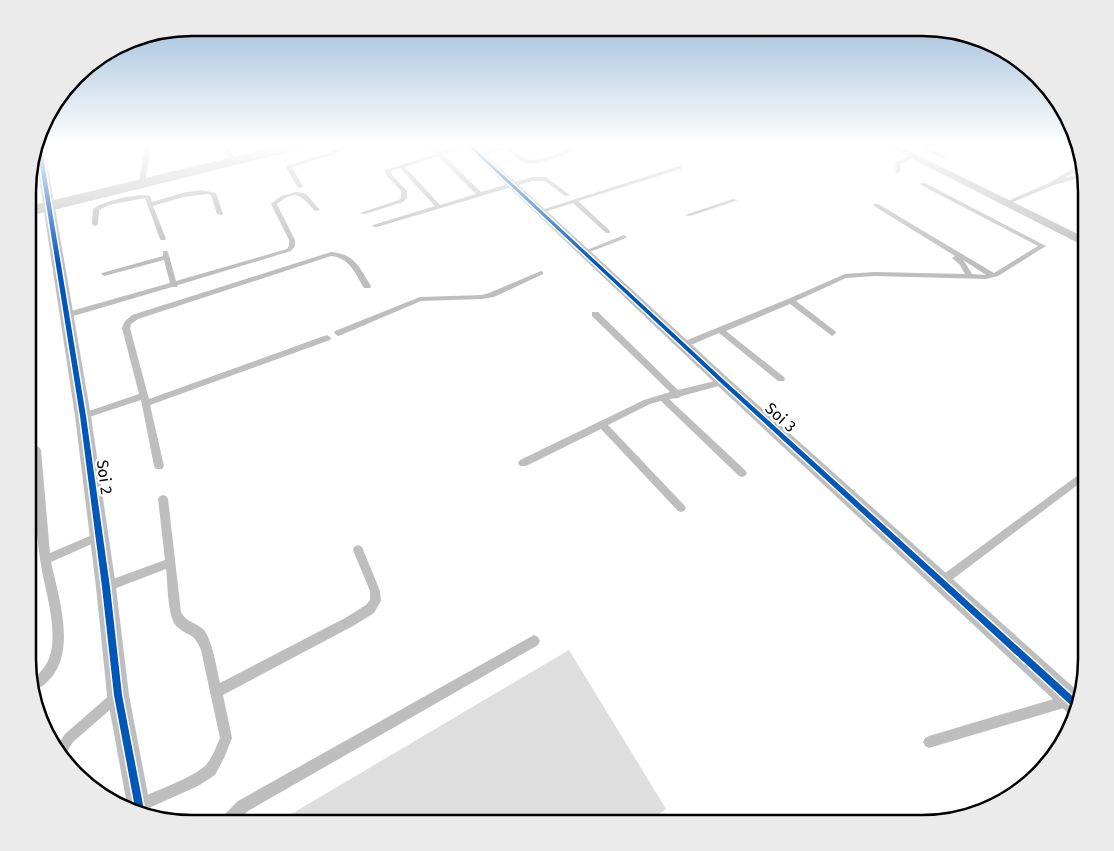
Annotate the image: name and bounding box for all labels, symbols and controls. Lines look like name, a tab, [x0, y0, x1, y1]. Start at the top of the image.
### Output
street label: Soi 3	[761, 399, 800, 436]
street label: Soi 2	[93, 459, 116, 496]

